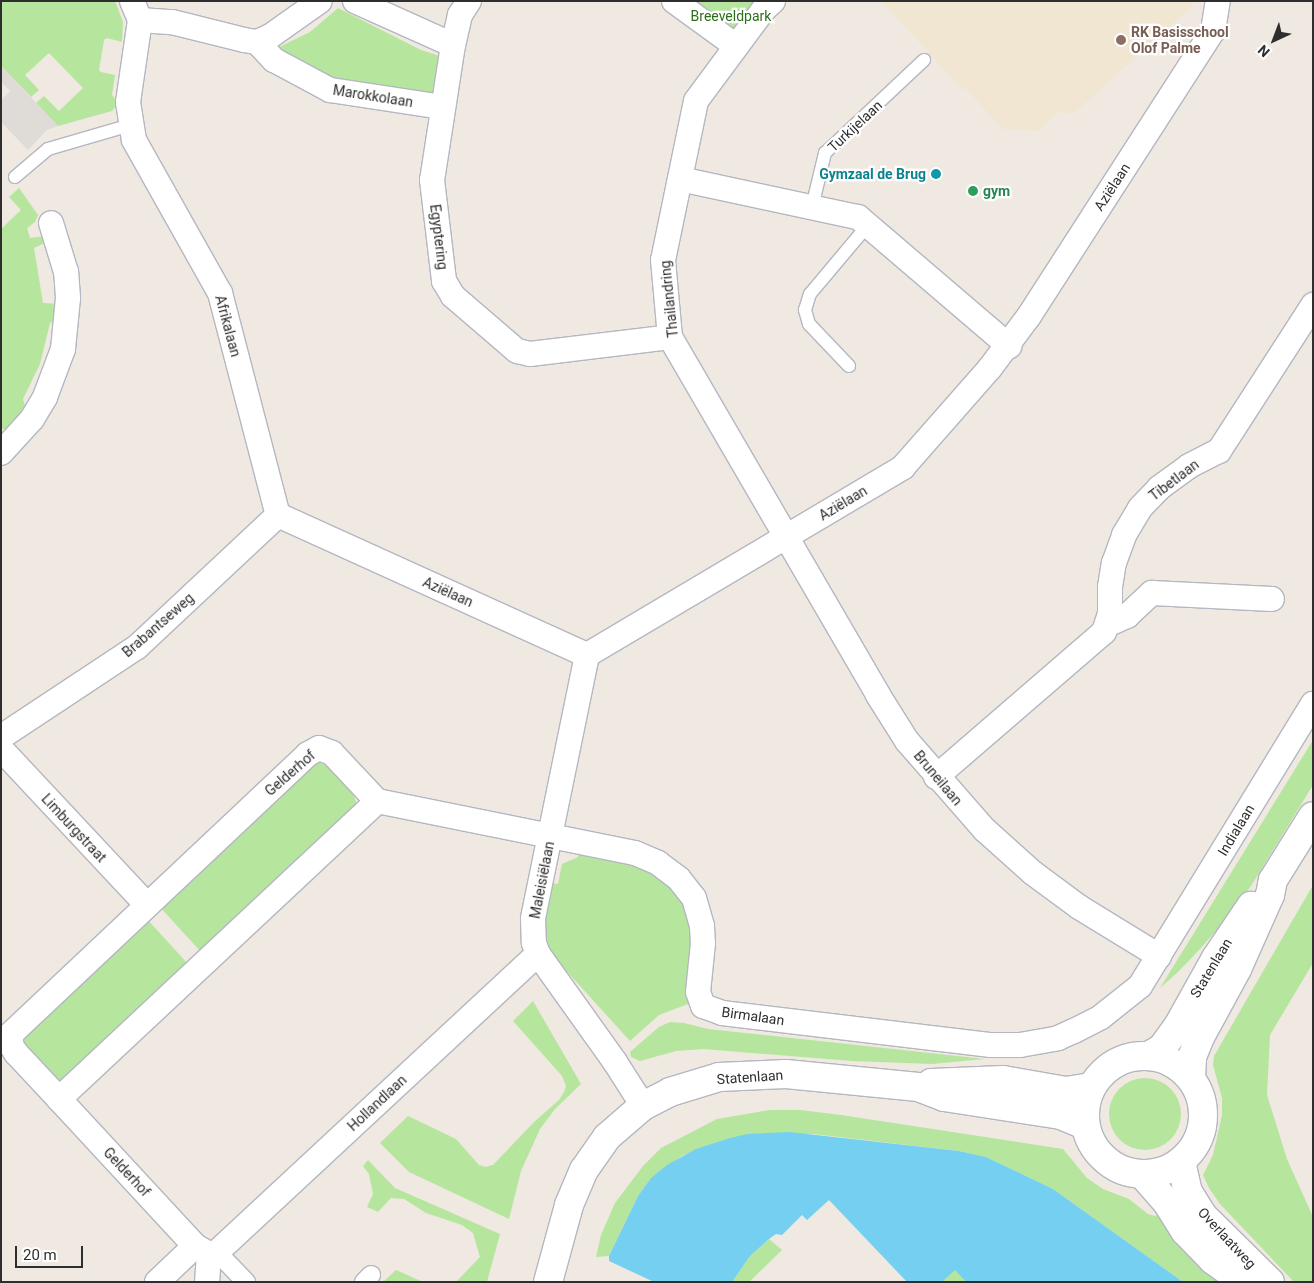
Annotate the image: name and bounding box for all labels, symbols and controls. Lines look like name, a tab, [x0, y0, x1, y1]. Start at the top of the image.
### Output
park label: Breeveldpark	[691, 8, 771, 24]
north arrow	[1249, 15, 1299, 65]
place label: RK Basisschool Olof Palme	[1131, 24, 1229, 56]
marker: RK Basisschool Olof Palme	[1115, 34, 1127, 46]
text: N	[1255, 42, 1273, 60]
street label: Marokkolaan	[332, 81, 414, 111]
street label: Turkijelaan	[824, 97, 886, 155]
street label: Aziëlaan	[1090, 160, 1134, 214]
place label: Gymzaal de Brug	[819, 166, 926, 182]
marker: Gymzaal de Brug	[930, 168, 942, 180]
place label: gym	[983, 183, 1010, 199]
marker: gym	[967, 185, 979, 197]
street label: Egyptering	[427, 203, 451, 271]
street label: Thailandring	[657, 260, 681, 338]
street label: Afrikalaan	[212, 293, 244, 359]
street label: Tibetlaan	[1146, 456, 1202, 504]
street label: Aziëlaan	[816, 482, 870, 524]
street label: Aziëlaan	[420, 573, 476, 611]
street label: Brabantseweg	[119, 589, 197, 661]
street label: Gelderhof	[261, 747, 319, 799]
street label: Bruneilaan	[910, 747, 966, 809]
street label: Limburgstraat	[38, 790, 110, 866]
street label: Indialaan	[1214, 801, 1258, 859]
street label: Maleisiëlaan	[526, 840, 558, 920]
street label: Statenlaan	[1187, 935, 1235, 1001]
street label: Birmalaan	[721, 1003, 785, 1029]
street label: Statenlaan	[716, 1066, 784, 1088]
street label: Hollandlaan	[344, 1071, 410, 1135]
street label: Gelderhof	[100, 1144, 154, 1200]
street label: Overlaatweg	[1194, 1204, 1260, 1272]
scale bar	[18, 1236, 85, 1268]
text: 20 m	[23, 1246, 57, 1264]

